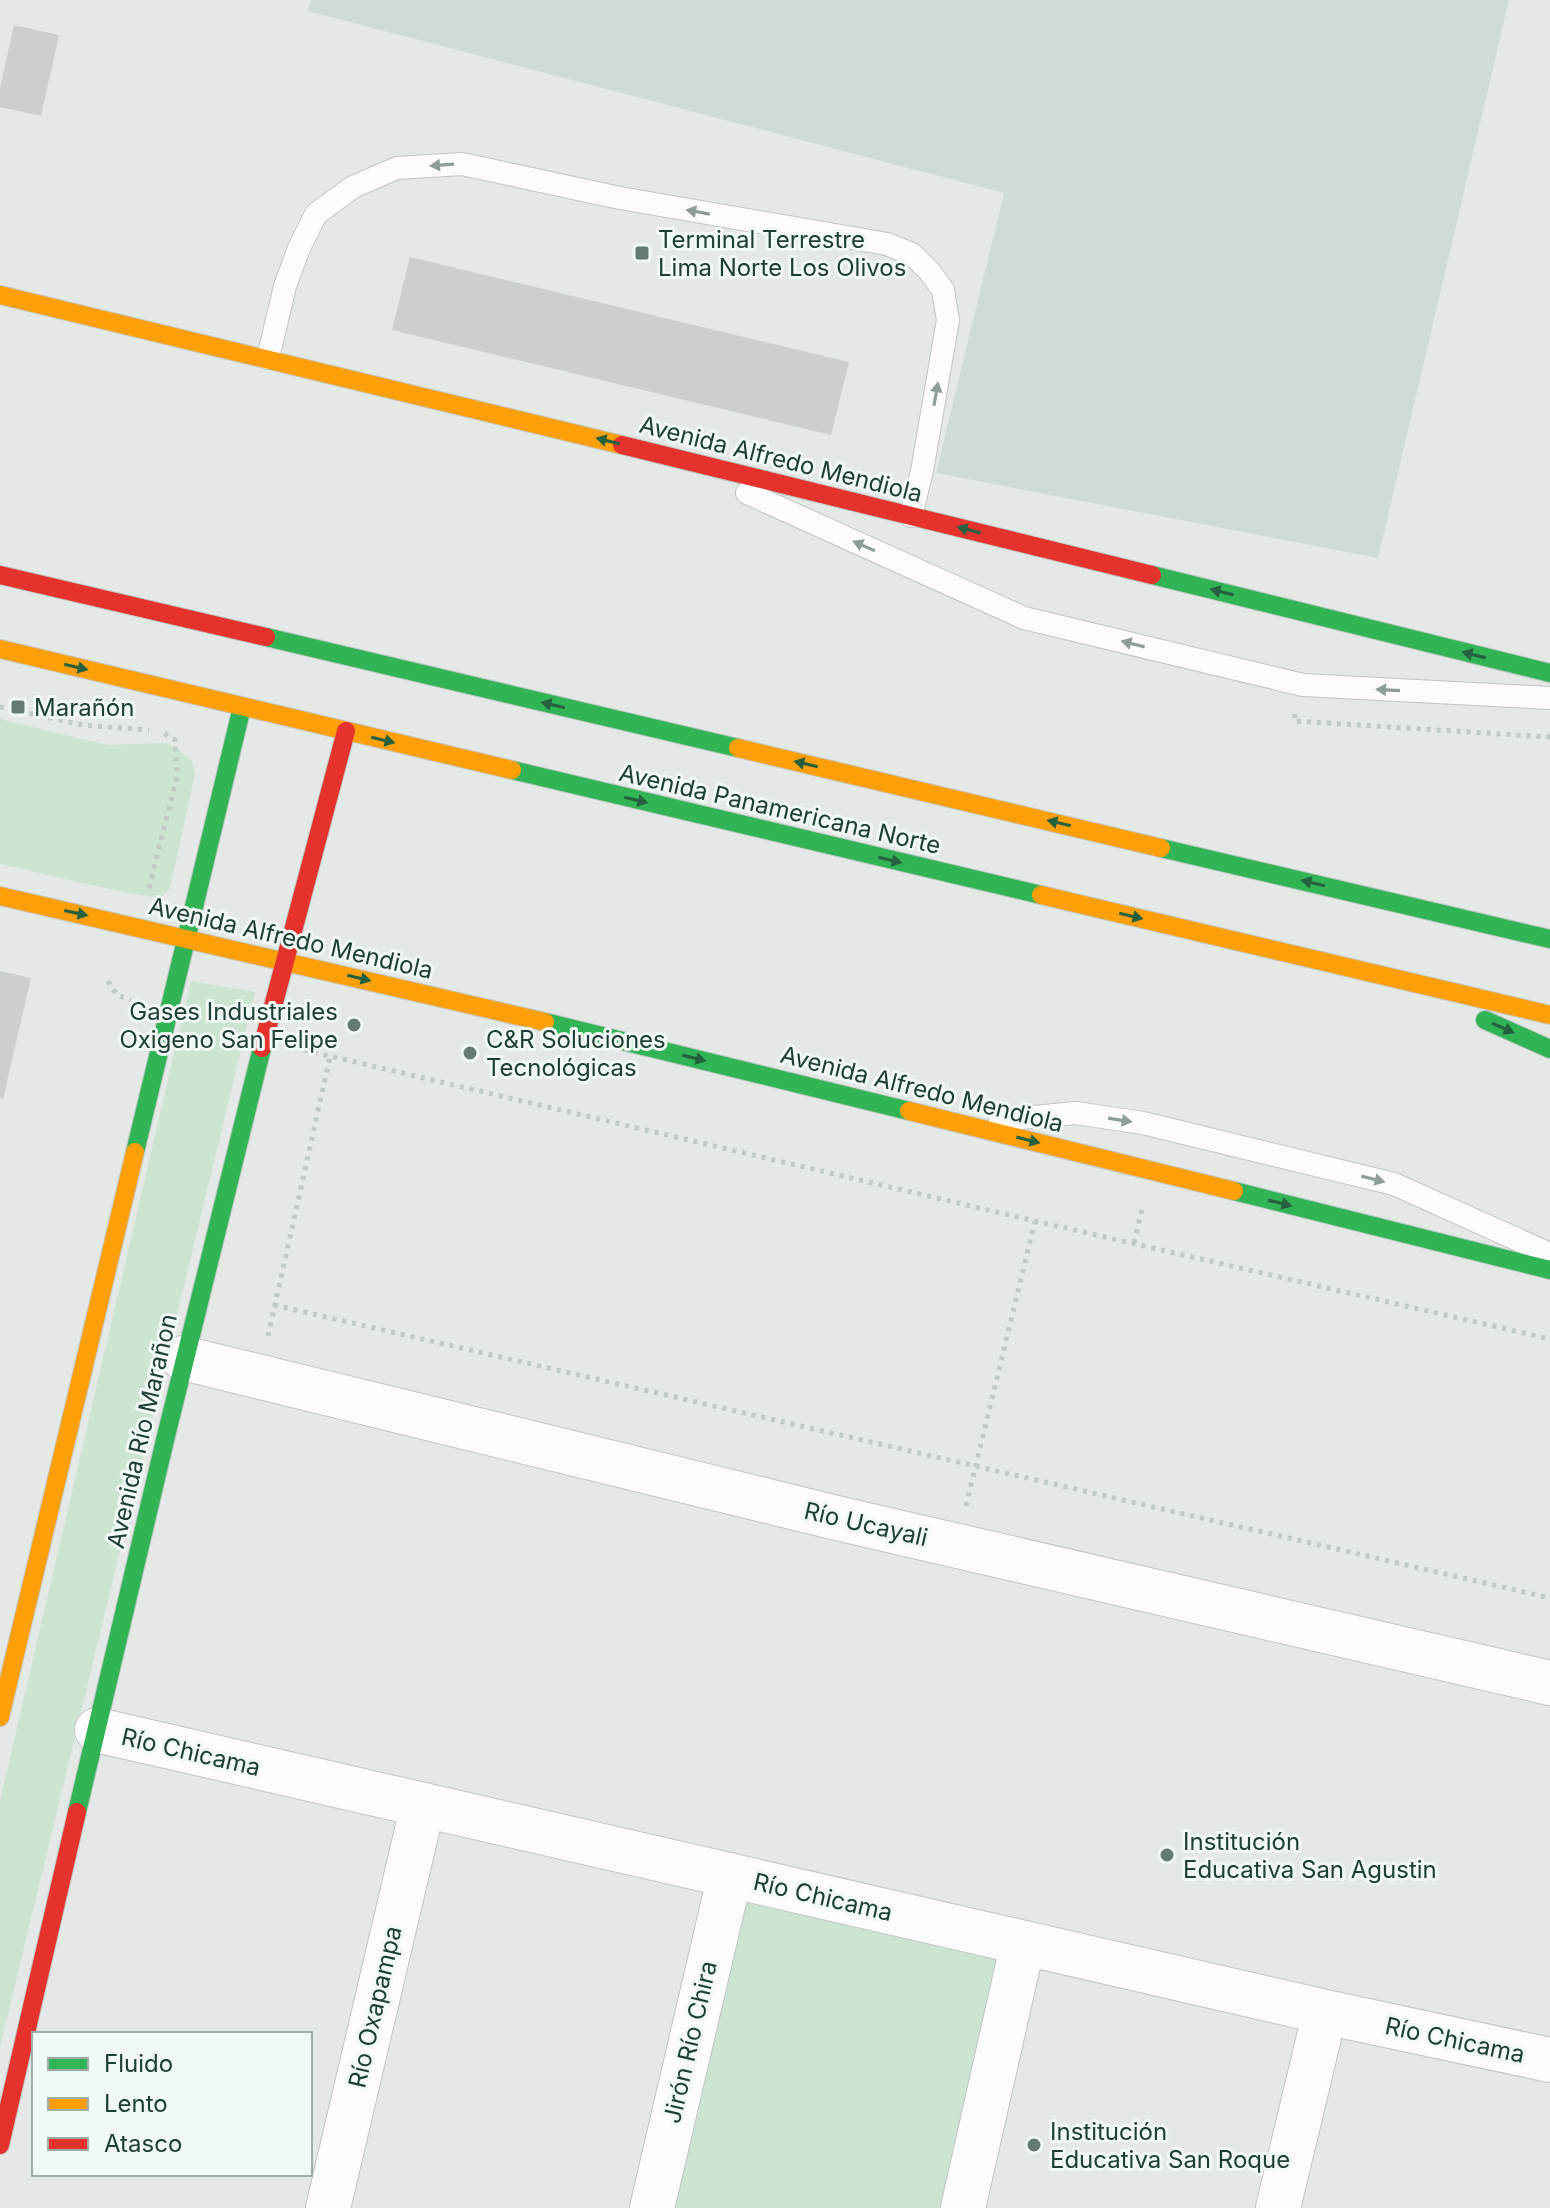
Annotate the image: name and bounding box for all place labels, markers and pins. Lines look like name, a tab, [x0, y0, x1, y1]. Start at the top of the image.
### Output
place label: Terminal Terrestre Lima Norte Los Olivos	[658, 225, 906, 282]
marker: Terminal Terrestre Lima Norte Los Olivos	[633, 244, 651, 262]
place label: Marañón	[34, 693, 134, 722]
marker: Marañón	[9, 698, 27, 716]
place label: Gases Industriales Oxigeno San Felipe	[119, 997, 338, 1054]
marker: Gases Industriales Oxigeno San Felipe	[345, 1016, 363, 1034]
place label: C&R Soluciones Tecnológicas	[486, 1025, 666, 1082]
marker: C&R Soluciones Tecnológicas	[461, 1044, 479, 1062]
place label: Institución Educativa San Agustin	[1183, 1827, 1437, 1884]
marker: Institución Educativa San Agustin	[1158, 1846, 1176, 1864]
place label: Institución Educativa San Roque	[1050, 2117, 1290, 2174]
marker: Institución Educativa San Roque	[1025, 2136, 1043, 2154]

